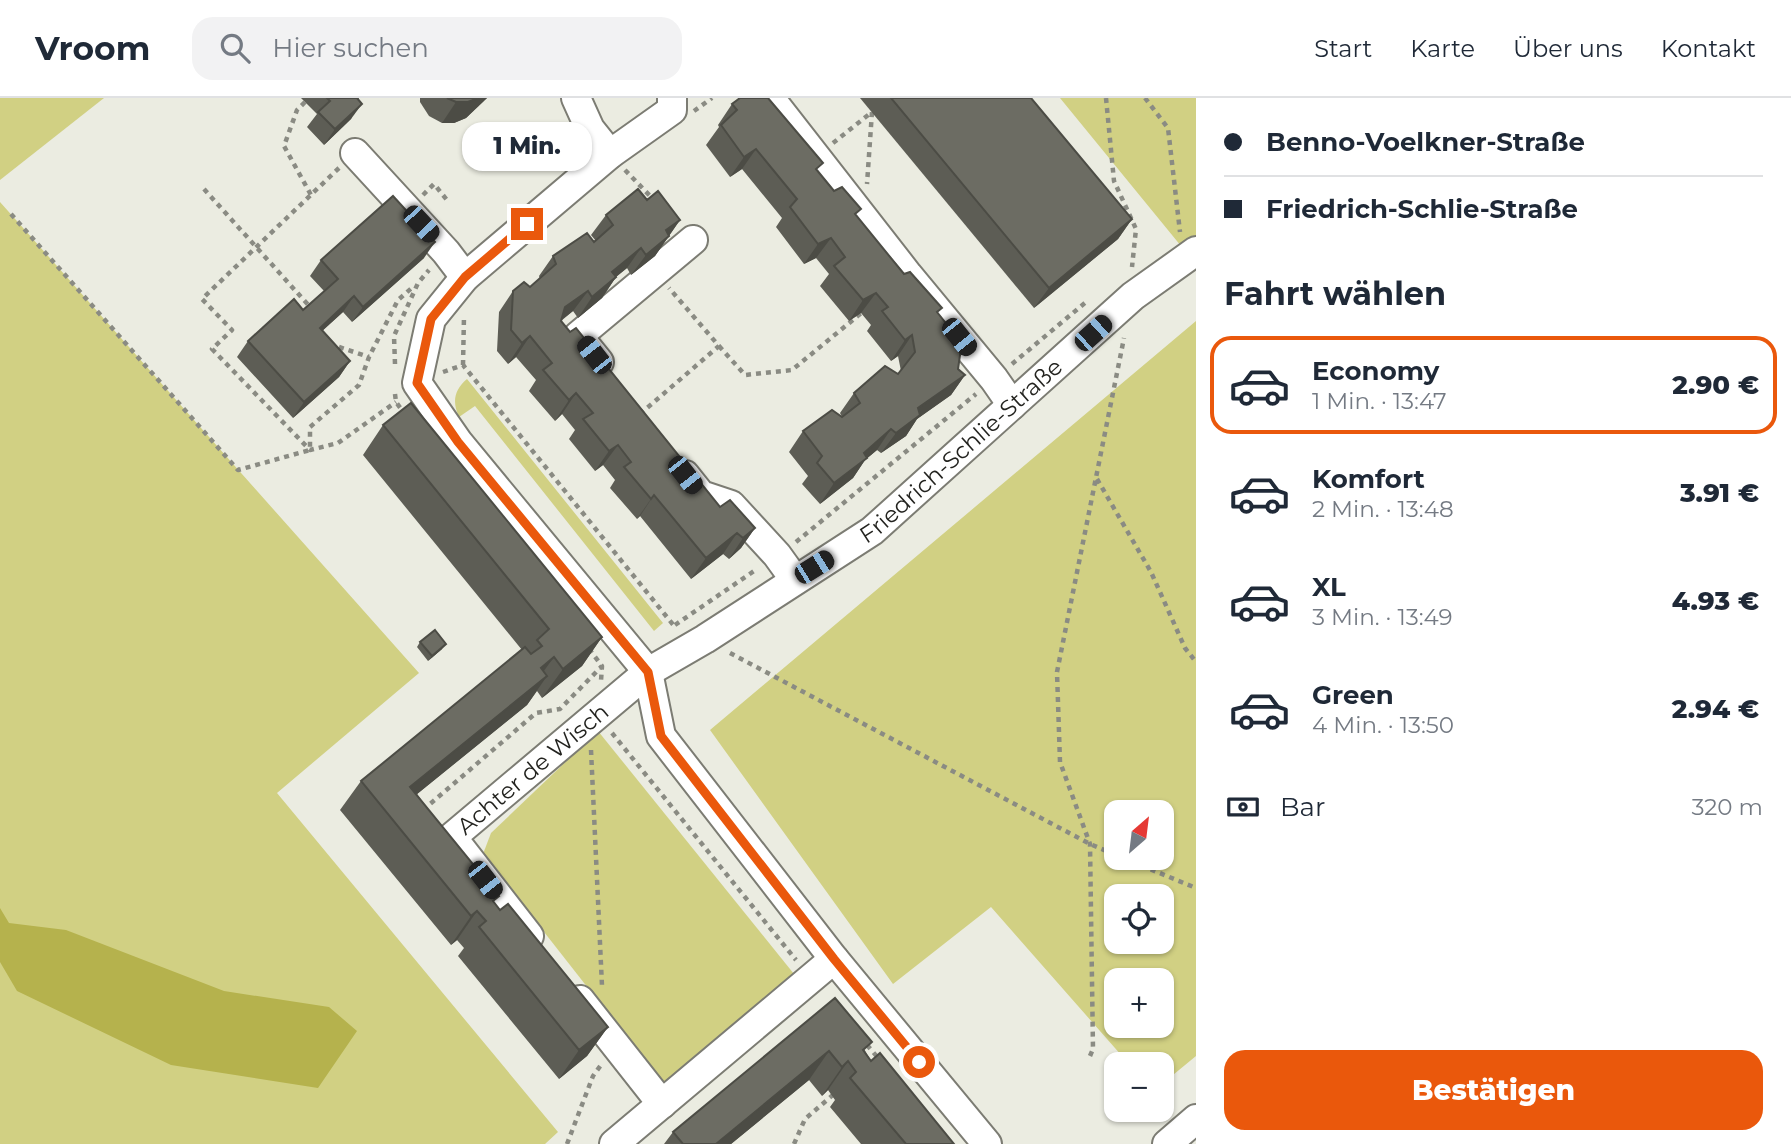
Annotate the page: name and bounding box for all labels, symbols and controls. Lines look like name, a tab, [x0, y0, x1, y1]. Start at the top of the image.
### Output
search box	[192, 17, 682, 80]
text: Vroom	[35, 28, 150, 68]
icon: search	[216, 29, 254, 67]
text: Hier suchen	[272, 32, 429, 64]
text: Start	[1314, 34, 1372, 63]
text: Karte	[1410, 34, 1475, 63]
text: Über uns	[1513, 34, 1623, 63]
text: Kontakt	[1661, 34, 1756, 63]
callout: 1 Min.	[462, 122, 592, 172]
text: Benno-Voelkner-Straße	[1266, 126, 1585, 158]
text: 1 Min.	[493, 132, 561, 160]
text: Friedrich-Schlie-Straße	[1266, 193, 1578, 225]
car	[399, 201, 444, 247]
route end	[511, 208, 543, 240]
text: Fahrt wählen	[1224, 274, 1446, 313]
car	[1071, 311, 1116, 355]
car	[938, 314, 981, 360]
car	[573, 332, 616, 378]
street label: Friedrich-Schlie-Straße	[854, 353, 1068, 549]
icon: car	[1228, 354, 1291, 417]
text: Economy	[1312, 355, 1439, 387]
text: 2.90 €	[1672, 369, 1759, 401]
text: 1 Min. · 13:47	[1312, 387, 1447, 415]
car	[664, 452, 707, 498]
icon: car	[1228, 462, 1291, 525]
text: Komfort	[1312, 463, 1425, 495]
text: 3.91 €	[1680, 477, 1759, 509]
text: 2 Min. · 13:48	[1312, 495, 1454, 523]
car	[791, 547, 838, 587]
icon: car	[1228, 570, 1291, 633]
text: XL	[1312, 571, 1346, 603]
text: 4.93 €	[1672, 585, 1759, 617]
text: 3 Min. · 13:49	[1312, 603, 1453, 631]
icon: car	[1228, 678, 1291, 741]
text: Green	[1312, 679, 1394, 711]
text: 2.94 €	[1672, 693, 1759, 725]
street label: Achter de Wisch	[451, 697, 614, 841]
text: 4 Min. · 13:50	[1312, 711, 1454, 739]
icon: cash	[1224, 788, 1262, 826]
text: Bar	[1280, 791, 1325, 823]
text: 320 m	[1691, 793, 1763, 821]
north arrow	[1104, 800, 1174, 870]
map controls	[1104, 800, 1174, 1122]
car	[464, 857, 507, 903]
button: locate	[1104, 884, 1174, 954]
button: +	[1104, 968, 1174, 1038]
route start	[903, 1046, 935, 1078]
button: Bestätigen	[1224, 1050, 1763, 1130]
button: −	[1104, 1052, 1174, 1122]

